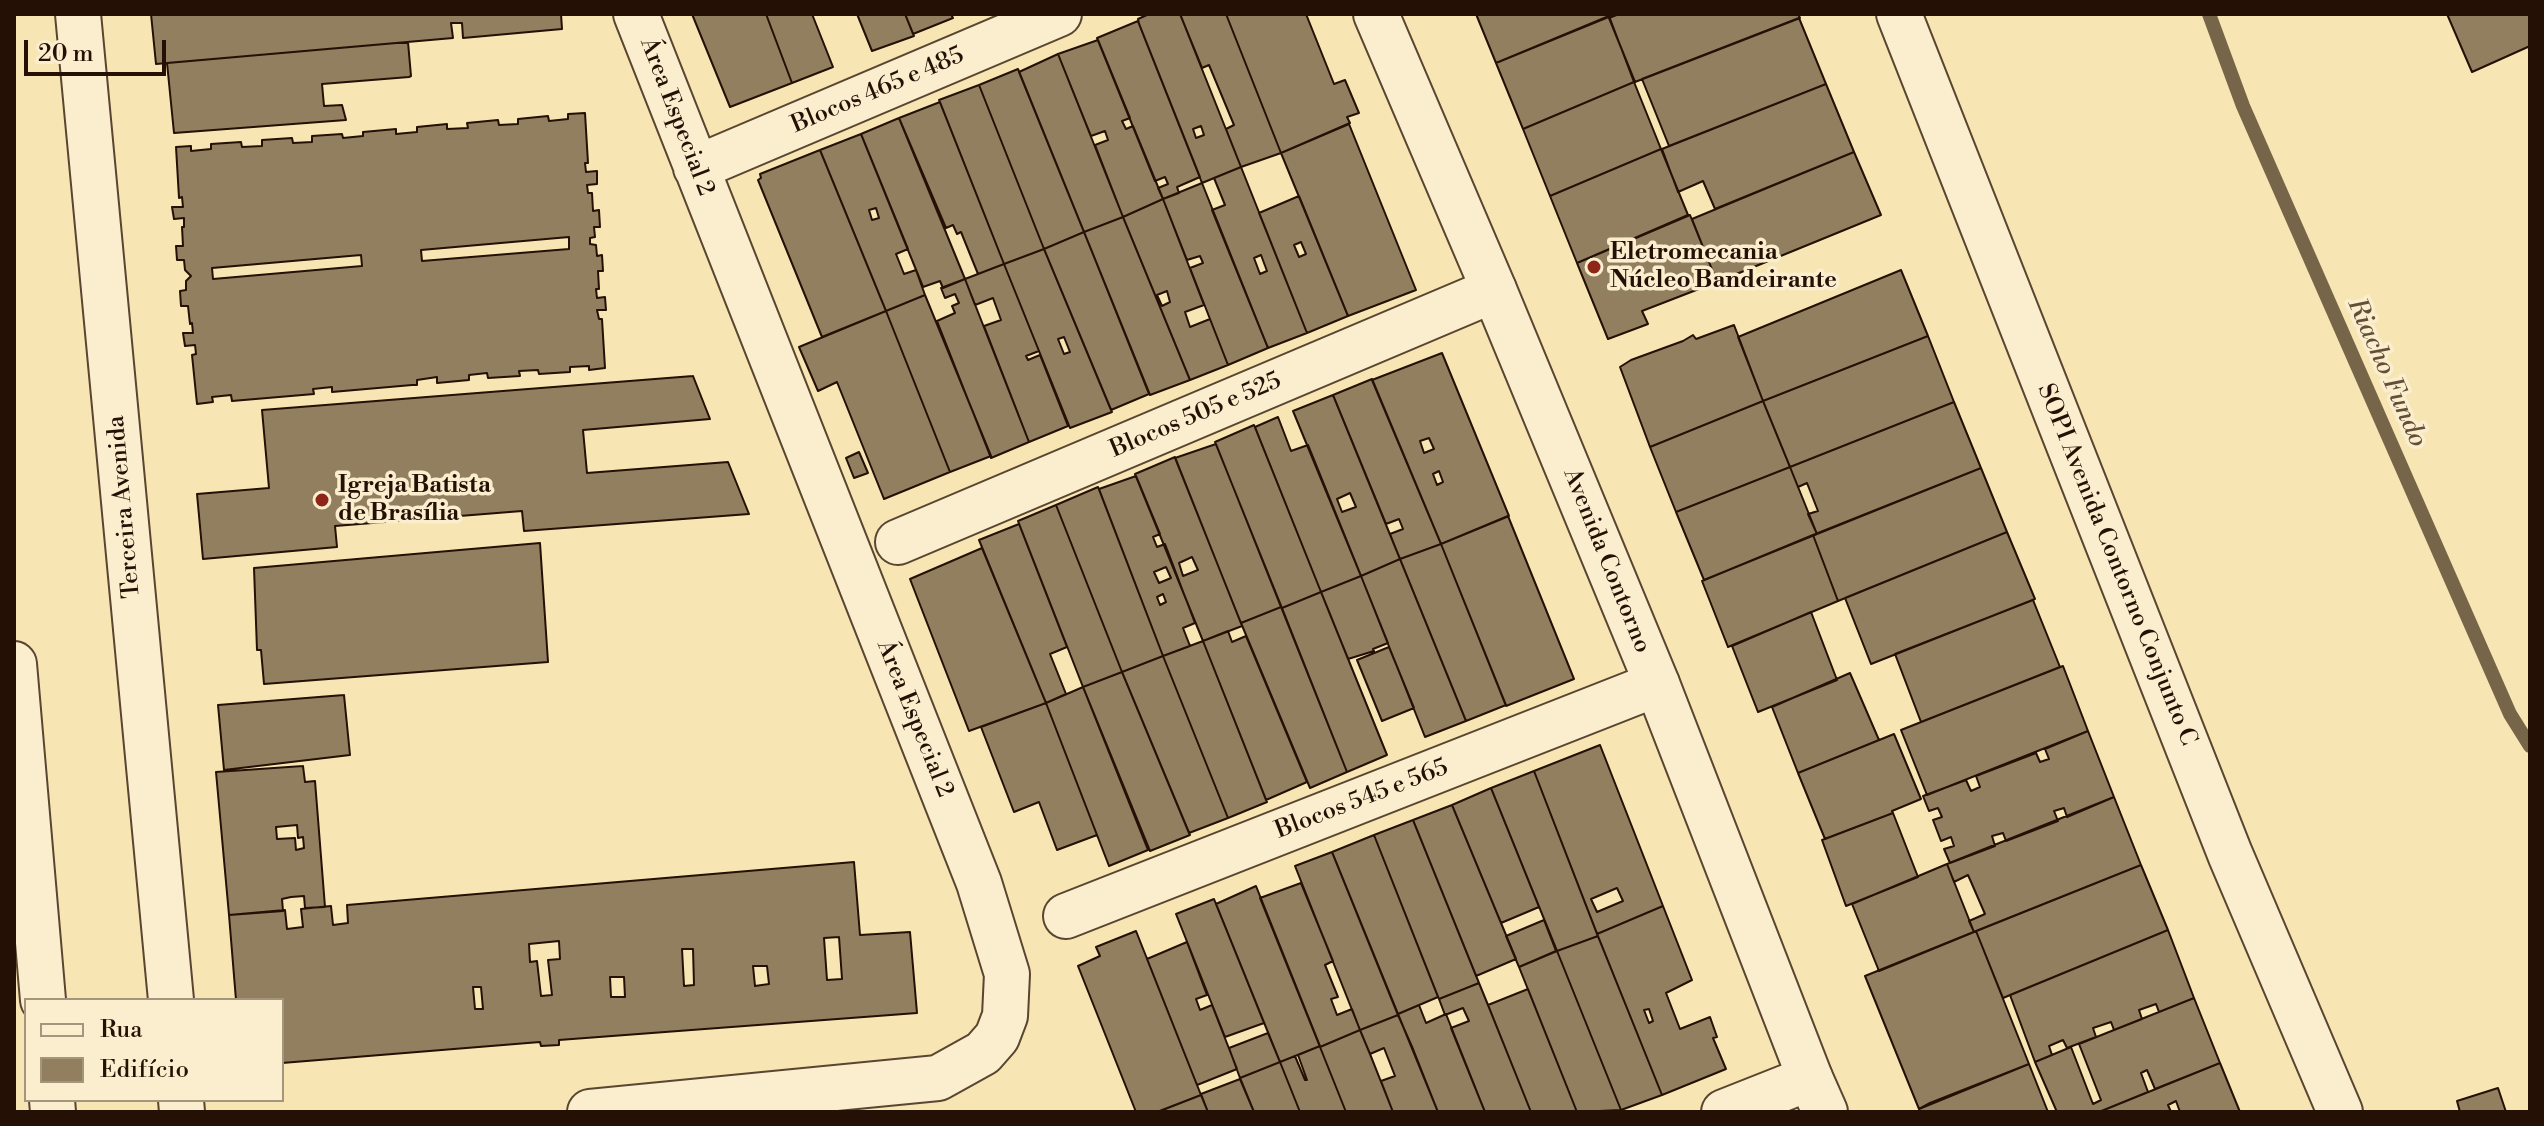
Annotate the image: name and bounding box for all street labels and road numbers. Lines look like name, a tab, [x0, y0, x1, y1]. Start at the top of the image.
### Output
street label: Área Especial 2	[633, 34, 719, 200]
street label: Blocos 465 e 485	[787, 42, 969, 140]
street label: Blocos 505 e 525	[1106, 367, 1286, 465]
street label: SOPI Avenida Contorno Conjunto C	[2030, 380, 2202, 750]
street label: Terceira Avenida	[103, 414, 147, 600]
street label: Avenida Contorno	[1556, 465, 1656, 657]
street label: Área Especial 2	[869, 636, 959, 802]
street label: Blocos 545 e 565	[1272, 754, 1452, 846]

